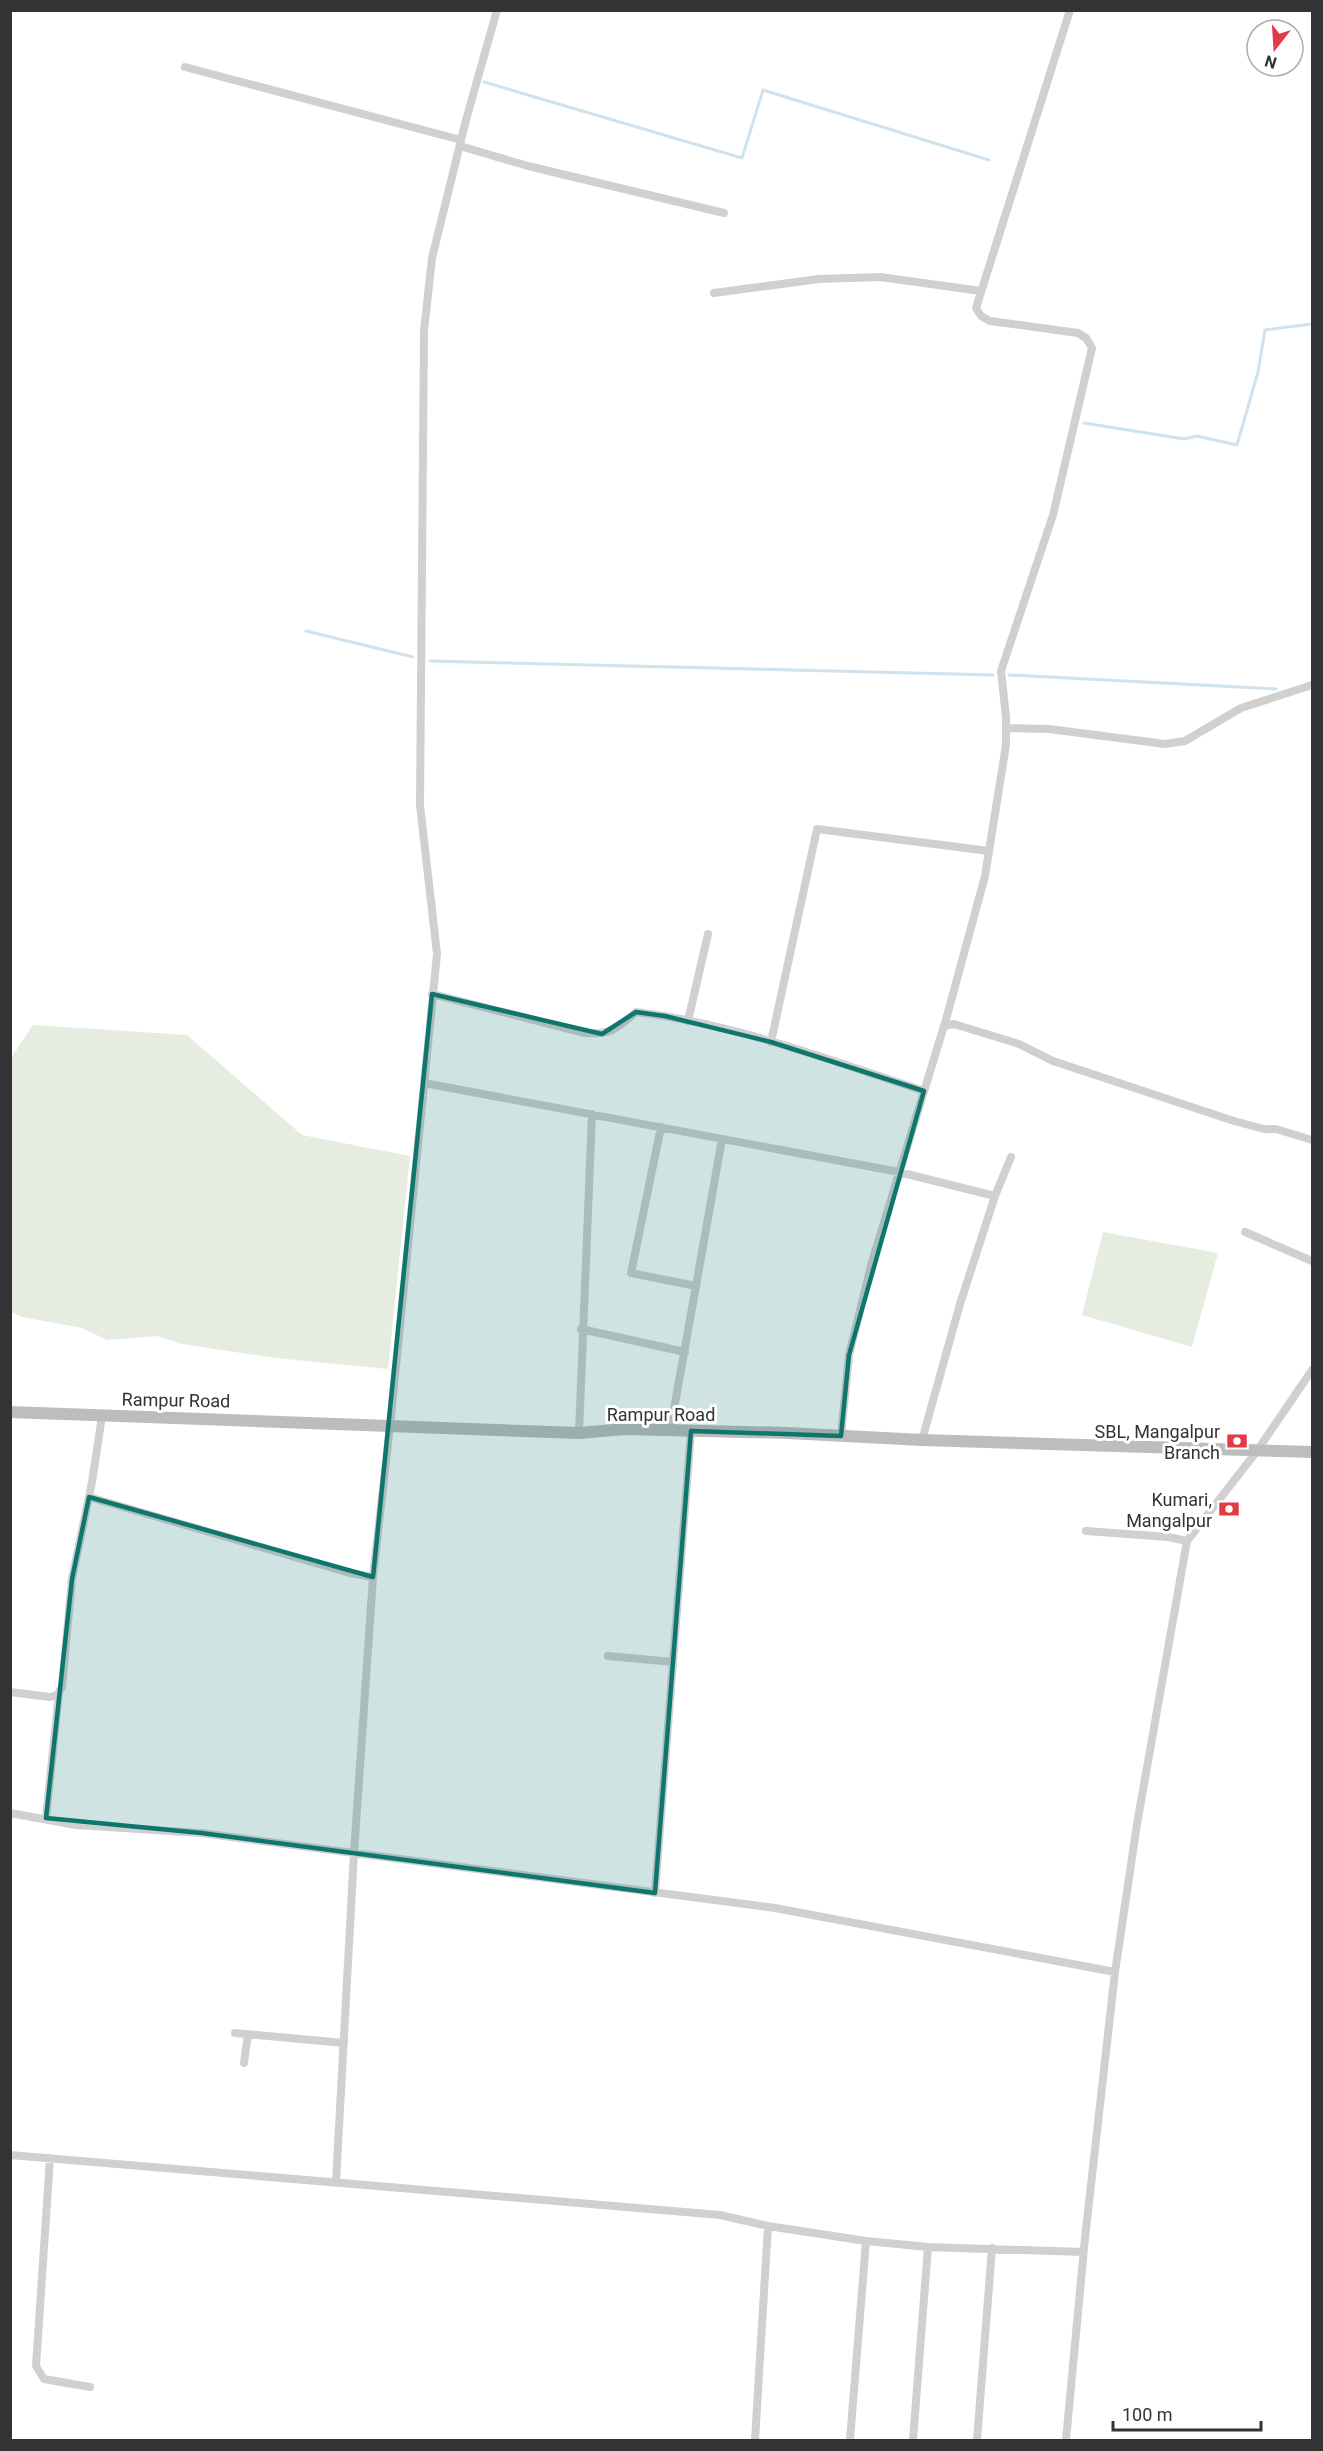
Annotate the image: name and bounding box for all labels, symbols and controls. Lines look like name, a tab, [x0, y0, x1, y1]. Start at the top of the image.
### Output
north arrow	[1245, 18, 1305, 78]
text: N	[1263, 51, 1279, 73]
street label: Rampur Road	[122, 1389, 230, 1411]
street label: Rampur Road	[607, 1404, 715, 1425]
place label: SBL, Mangalpur Branch	[1095, 1421, 1220, 1463]
bank icon: SBL, Mangalpur Branch	[1225, 1429, 1249, 1453]
place label: Kumari, Mangalpur	[1126, 1489, 1212, 1531]
bank icon: Kumari, Mangalpur	[1217, 1497, 1241, 1521]
scale bar	[1113, 2394, 1262, 2432]
text: 100 m	[1122, 2404, 1173, 2425]

